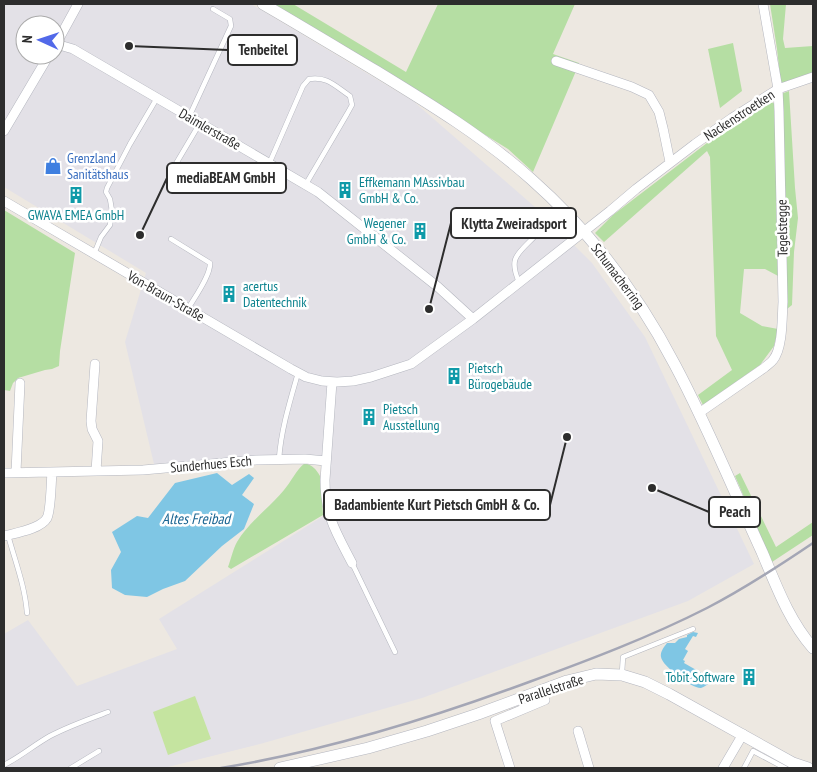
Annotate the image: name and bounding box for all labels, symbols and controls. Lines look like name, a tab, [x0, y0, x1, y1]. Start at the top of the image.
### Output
north arrow	[15, 15, 65, 65]
text: N	[18, 35, 36, 44]
callout: Tenbeitel	[228, 35, 297, 65]
text: Tenbeitel	[238, 40, 288, 59]
street label: Nackenstroetken	[700, 85, 778, 145]
street label: Daimlerstraße	[176, 104, 244, 154]
place label: Grenzland Sanitätshaus	[67, 149, 129, 183]
shop icon: Grenzland Sanitätshaus	[43, 156, 63, 176]
callout: mediaBEAM GmbH	[167, 163, 286, 193]
text: mediaBEAM GmbH	[177, 168, 275, 187]
place label: Effkemann MAssivbau GmbH & Co.	[359, 173, 464, 207]
building icon: Effkemann MAssivbau GmbH & Co.	[335, 180, 355, 200]
building icon: GWAVA EMEA GmbH	[66, 185, 86, 205]
street label: Tegelstegge	[772, 199, 792, 257]
place label: GWAVA EMEA GmbH	[28, 206, 124, 224]
callout: Klytta Zweiradsport	[451, 208, 576, 238]
place label: Wegener GmbH & Co.	[347, 214, 406, 248]
text: Klytta Zweiradsport	[461, 214, 567, 233]
building icon: Wegener GmbH & Co.	[410, 221, 430, 241]
street label: Schumacherring	[587, 240, 649, 312]
street label: Von-Braun-Straße	[123, 266, 208, 325]
place label: acertus Datentechnik	[243, 277, 307, 311]
building icon: acertus Datentechnik	[219, 284, 239, 304]
place label: Pietsch Bürogebäude	[468, 359, 532, 393]
building icon: Pietsch Bürogebäude	[444, 366, 464, 386]
place label: Pietsch Ausstellung	[383, 400, 439, 434]
building icon: Pietsch Ausstellung	[359, 407, 379, 427]
street label: Sunderhues Esch	[170, 451, 252, 477]
callout: Badambiente Kurt Pietsch GmbH & Co.	[324, 490, 550, 520]
text: Badambiente Kurt Pietsch GmbH & Co.	[334, 495, 540, 514]
callout: Peach	[709, 497, 760, 527]
text: Peach	[719, 502, 751, 521]
water label: Altes Freibad	[162, 509, 232, 528]
building icon: Tobit Software	[739, 667, 759, 687]
place label: Tobit Software	[666, 668, 735, 686]
street label: Parallelstraße	[516, 670, 586, 708]

